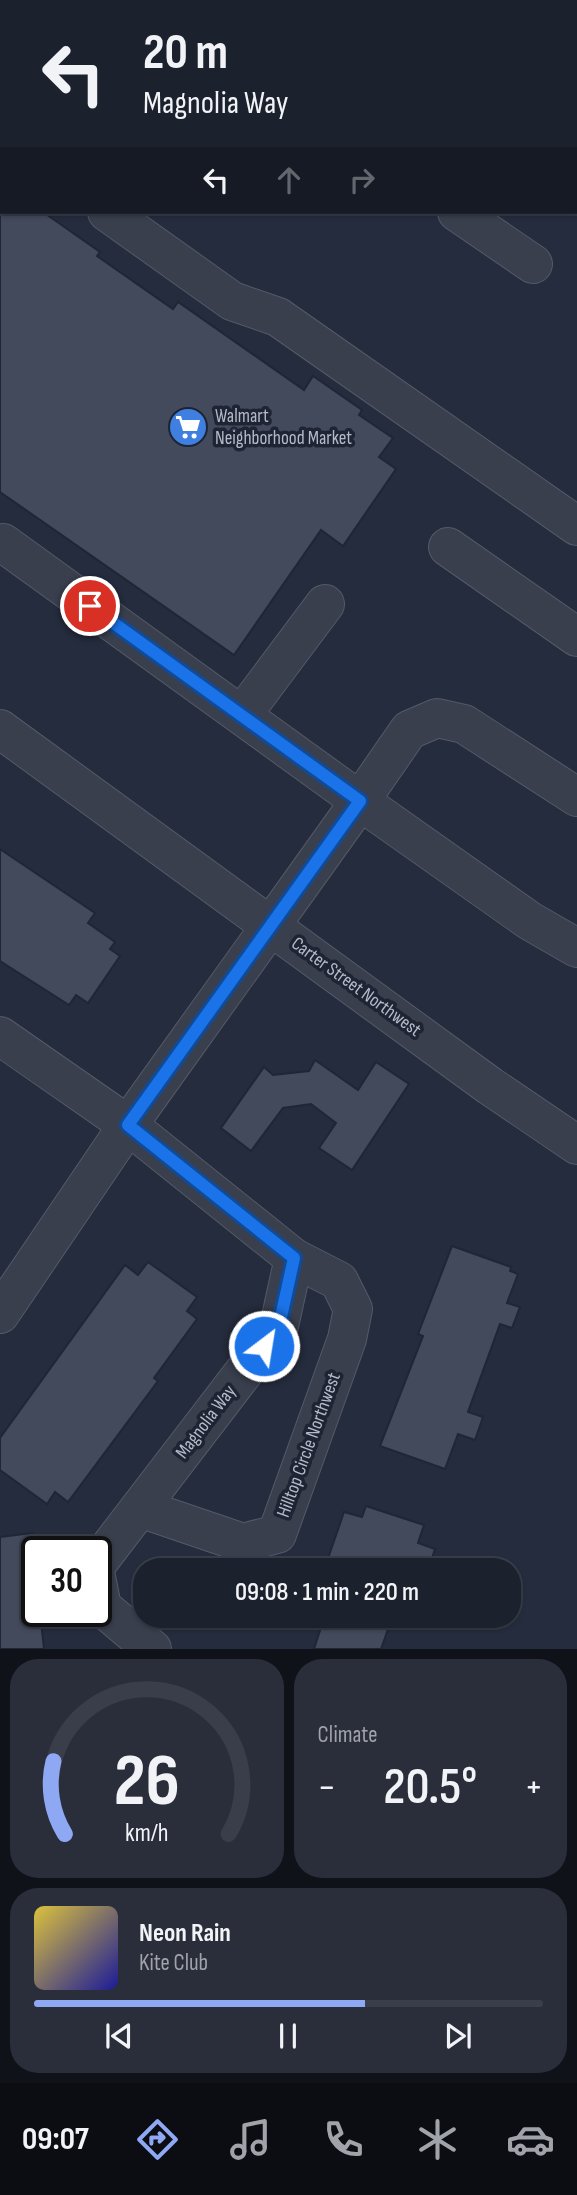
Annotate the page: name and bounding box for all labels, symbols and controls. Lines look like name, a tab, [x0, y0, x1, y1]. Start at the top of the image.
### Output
text: 20 m	[143, 24, 228, 83]
icon: left	[28, 28, 119, 119]
text: Magnolia Way	[143, 84, 288, 123]
icon: left	[197, 161, 235, 199]
icon: ahead	[270, 161, 308, 199]
icon: right	[343, 161, 381, 199]
place label: Walmart Neighborhood Market	[215, 405, 352, 450]
supermarket icon: Walmart Neighborhood Market	[167, 406, 209, 448]
pin	[60, 576, 120, 636]
icon: arrive	[71, 587, 109, 625]
street label: Carter Street Northwest	[287, 932, 426, 1042]
position arrow	[227, 1309, 301, 1383]
street label: Hilltop Circle Northwest	[272, 1369, 346, 1521]
street label: Magnolia Way	[171, 1380, 242, 1463]
speed limit sign: 30	[21, 1536, 112, 1627]
text: 09:08 · 1 min · 220 m	[235, 1577, 419, 1608]
text: Climate	[318, 1721, 377, 1749]
text: 26	[114, 1739, 180, 1827]
text: 20.5°	[383, 1756, 477, 1819]
text: −	[318, 1765, 336, 1810]
text: +	[524, 1765, 543, 1810]
text: km/h	[125, 1818, 168, 1849]
text: Neon Rain	[139, 1918, 231, 1949]
text: Kite Club	[139, 1949, 208, 1977]
icon: previous	[100, 2017, 138, 2055]
icon: pause	[269, 2017, 307, 2055]
icon: next	[439, 2017, 477, 2055]
icon: directions	[133, 2115, 182, 2164]
icon: music	[226, 2115, 275, 2164]
icon: phone	[319, 2115, 368, 2164]
icon: climate	[413, 2115, 462, 2164]
icon: car	[506, 2115, 555, 2164]
text: 09:07	[22, 2120, 89, 2159]

